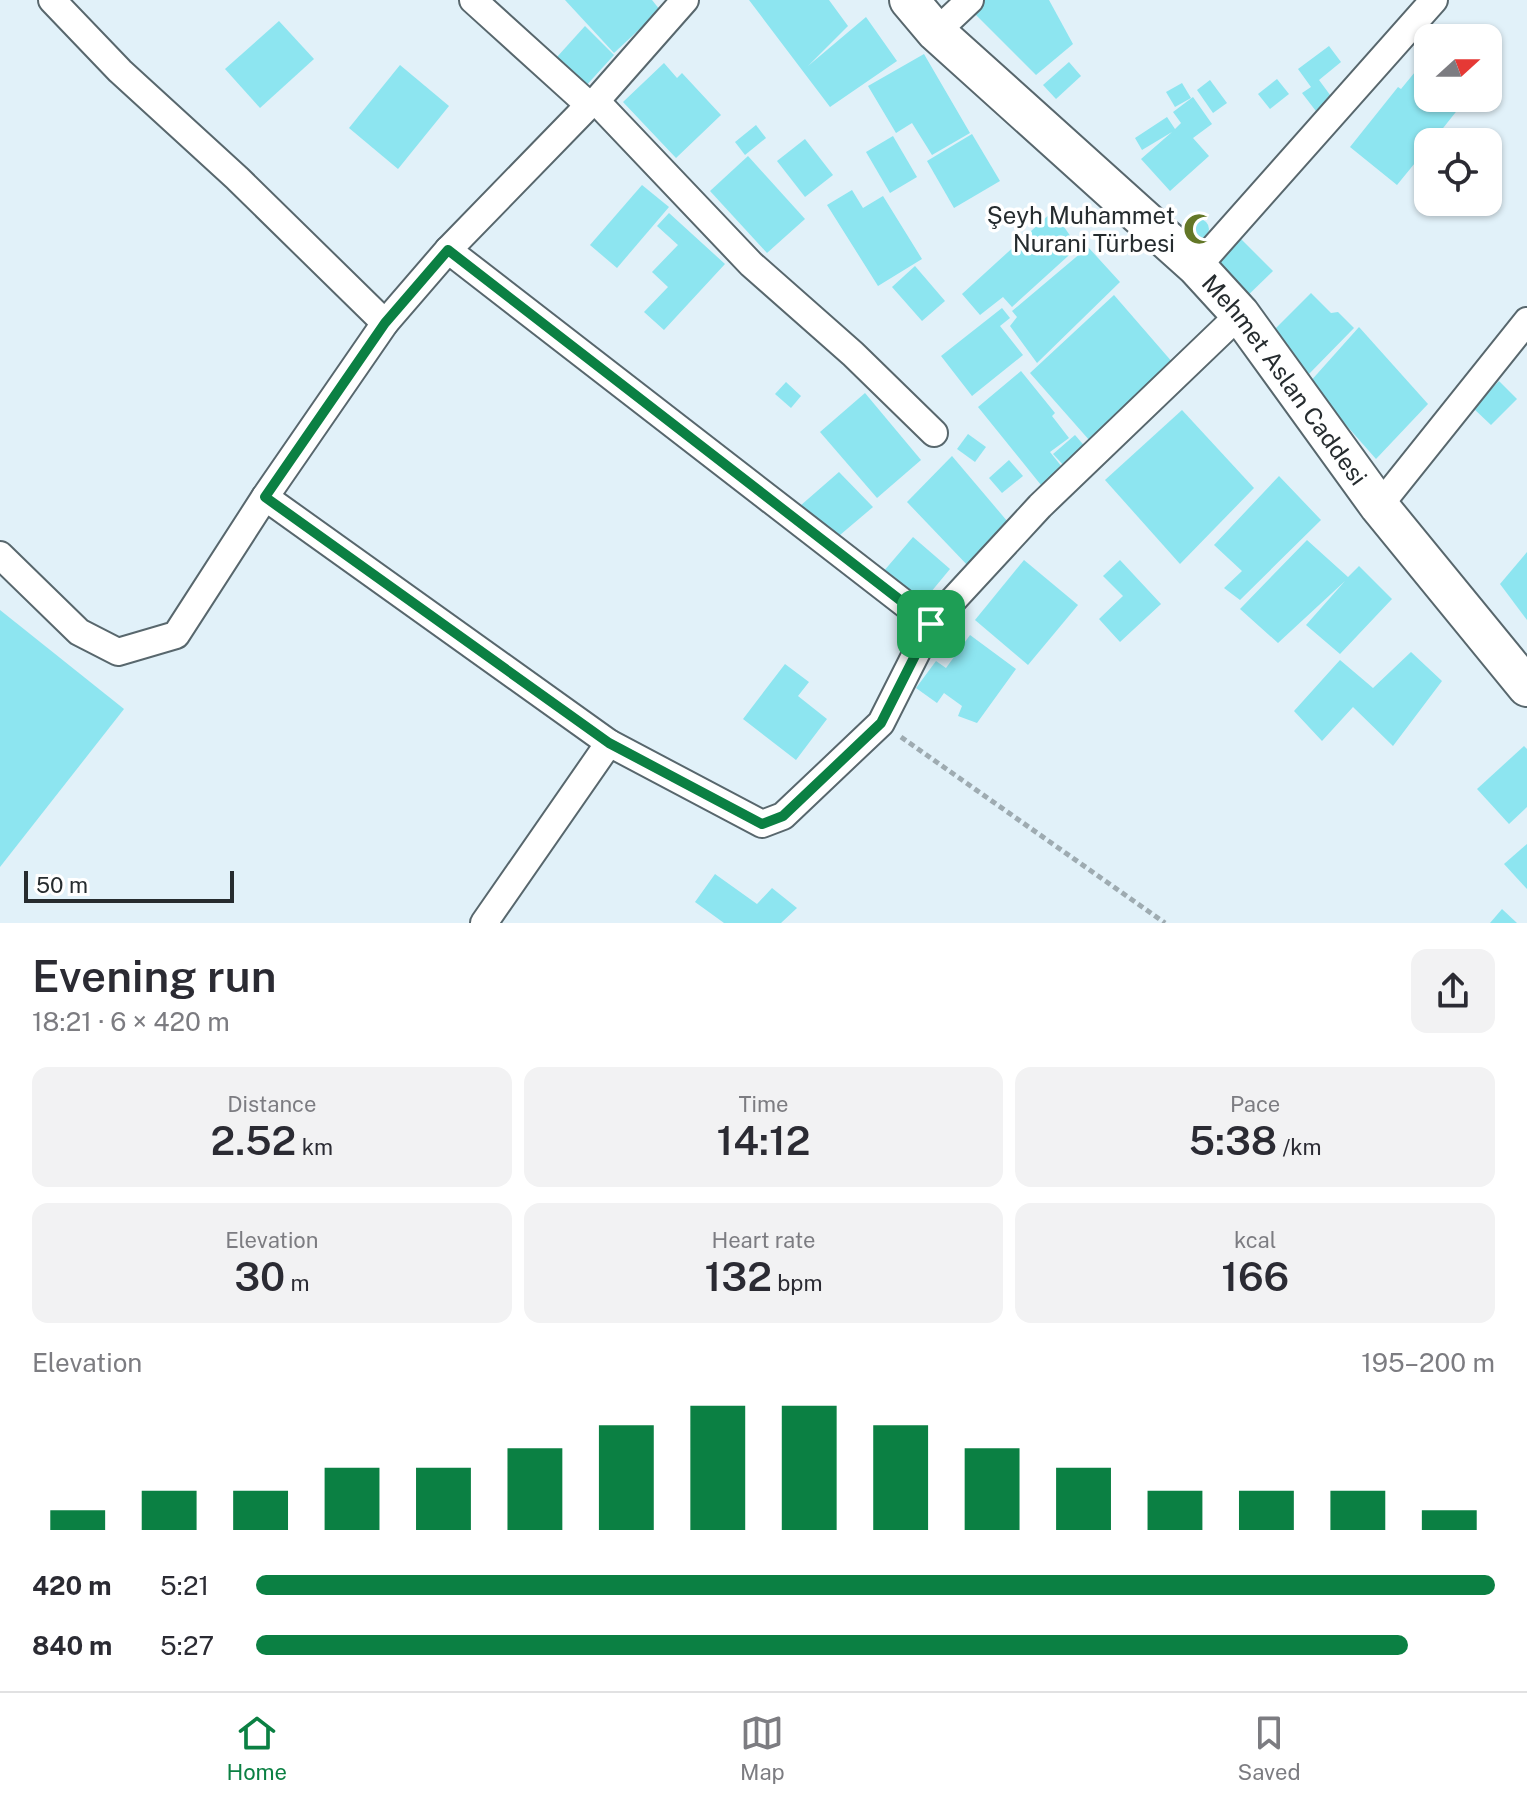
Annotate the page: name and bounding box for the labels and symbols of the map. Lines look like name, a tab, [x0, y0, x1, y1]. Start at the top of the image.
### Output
north arrow	[1414, 24, 1502, 112]
place label: Şeyh Muhammet Nurani Türbesi	[987, 201, 1175, 257]
mosque icon: Şeyh Muhammet Nurani Türbesi	[1182, 212, 1216, 246]
street label: Mehmet Aslan Caddesi	[1197, 268, 1373, 490]
pin	[897, 590, 965, 658]
scale bar	[24, 867, 234, 903]

